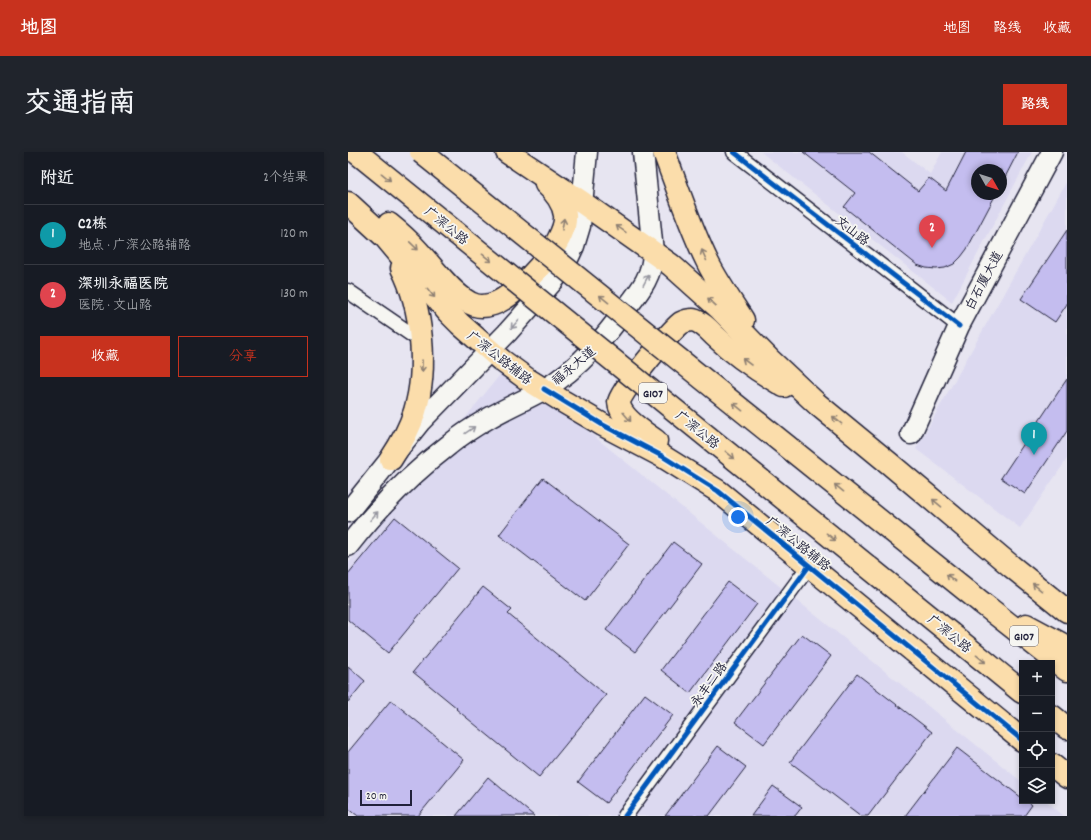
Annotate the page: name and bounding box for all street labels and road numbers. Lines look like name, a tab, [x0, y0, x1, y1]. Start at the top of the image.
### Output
street label: 广深公路	[419, 203, 472, 251]
street label: 文山路	[830, 212, 873, 251]
street label: 白石厦大道	[962, 248, 1009, 314]
street label: 广深公路辅路	[462, 327, 535, 390]
street label: 福永大道	[549, 343, 601, 391]
road number: G107	[639, 383, 667, 403]
street label: 广深公路	[670, 407, 723, 455]
street label: 广深公路辅路	[761, 513, 834, 577]
street label: 广深公路	[922, 611, 975, 659]
road number: G107	[1010, 626, 1038, 646]
street label: 永丰二路	[687, 659, 733, 712]

